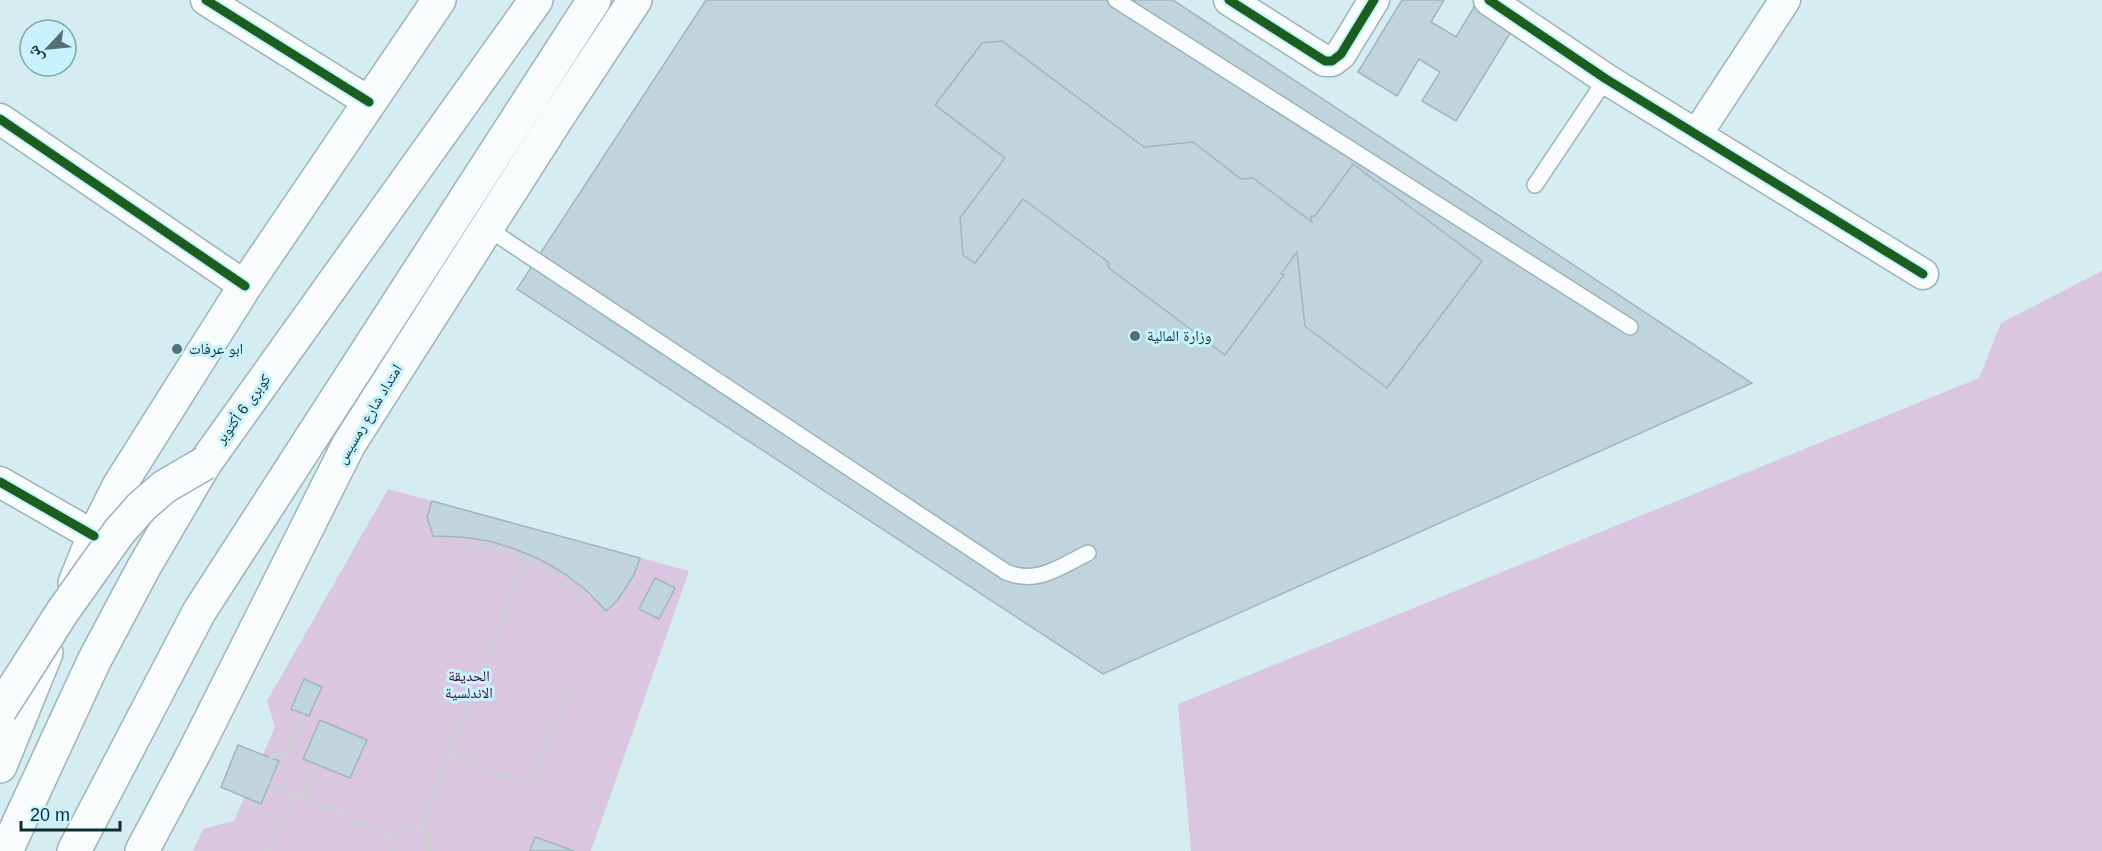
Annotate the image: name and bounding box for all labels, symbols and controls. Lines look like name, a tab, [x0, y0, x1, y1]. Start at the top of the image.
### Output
north arrow	[18, 18, 78, 78]
text: ش	[24, 43, 47, 66]
place label: وزارة المالية	[1147, 327, 1212, 345]
marker: وزارة المالية	[1128, 329, 1142, 343]
place label: ابو عرفات	[189, 340, 243, 358]
marker: ابو عرفات	[170, 342, 184, 356]
street label: امتداد شارع رمسيس	[332, 361, 407, 467]
street label: كوبرى 6 أكتوبر	[211, 371, 275, 449]
park label: الحديقة الاندلسية	[445, 667, 493, 701]
scale bar	[21, 794, 120, 832]
text: 20 m	[30, 805, 70, 825]

